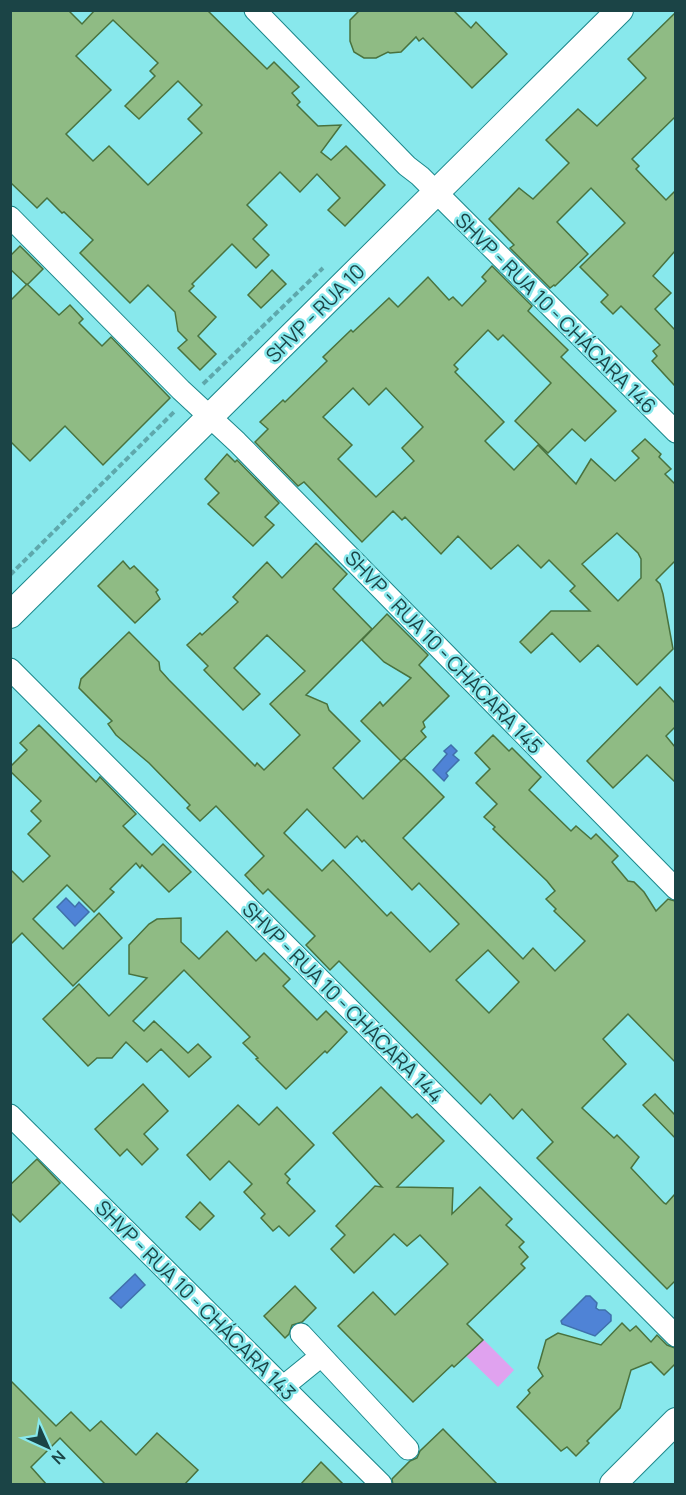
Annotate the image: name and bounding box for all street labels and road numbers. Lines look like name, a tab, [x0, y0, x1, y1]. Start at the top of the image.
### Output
street label: SHVP - RUA 10 - CHÁCARA 146	[450, 207, 662, 419]
street label: SHVP - RUA 10	[260, 258, 370, 368]
street label: SHVP - RUA 10 - CHÁCARA 145	[339, 544, 549, 760]
street label: SHVP - RUA 10 - CHÁCARA 144	[237, 896, 449, 1108]
street label: SHVP - RUA 10 - CHÁCARA 143	[90, 1194, 302, 1406]

